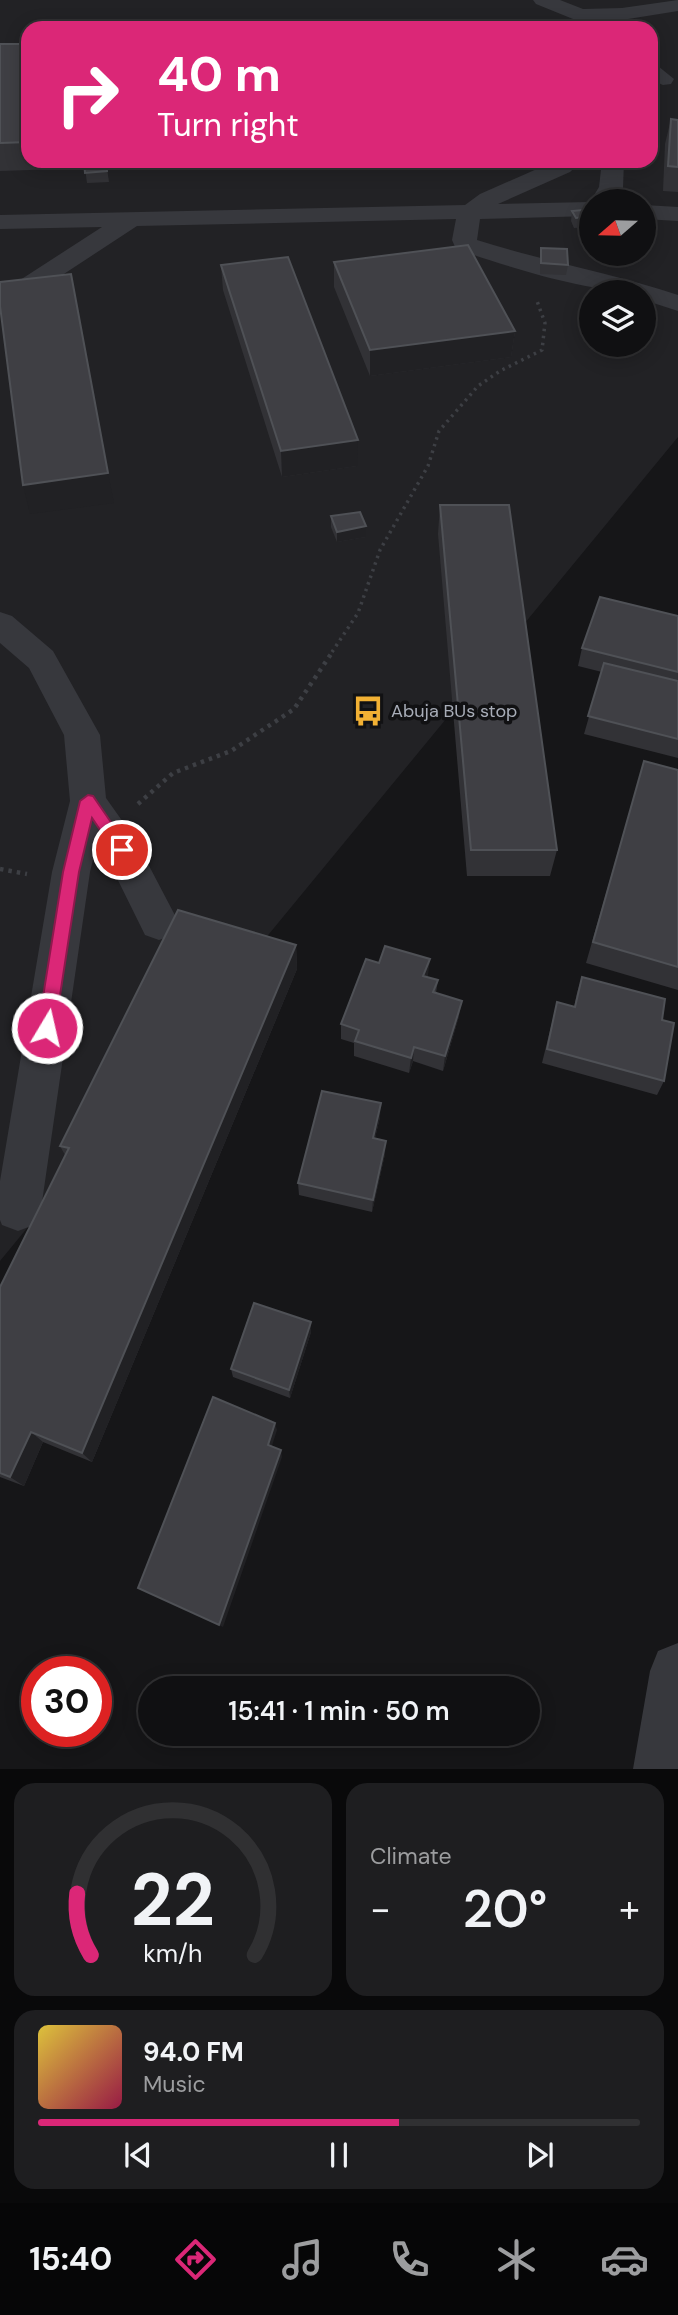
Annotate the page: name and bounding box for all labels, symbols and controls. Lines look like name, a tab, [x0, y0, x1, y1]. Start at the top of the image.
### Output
text: 40 m	[157, 42, 281, 106]
icon: right	[42, 49, 133, 140]
text: Turn right	[157, 104, 299, 146]
north arrow	[579, 189, 656, 266]
map controls	[579, 189, 656, 357]
button: layers	[579, 280, 656, 357]
bus stop icon: Abuja BUs stop	[351, 694, 385, 728]
place label: Abuja BUs stop	[391, 699, 517, 723]
pin	[92, 820, 152, 880]
icon: arrive	[103, 831, 141, 869]
position arrow	[10, 991, 84, 1065]
speed limit sign: 30	[21, 1656, 112, 1747]
text: 15:41 · 1 min · 50 m	[228, 1694, 450, 1728]
text: Climate	[370, 1841, 452, 1871]
text: 22	[131, 1854, 215, 1949]
text: 20°	[463, 1875, 547, 1943]
text: −	[370, 1884, 391, 1934]
text: +	[619, 1884, 640, 1934]
text: km/h	[143, 1937, 203, 1970]
text: 94.0 FM	[143, 2035, 244, 2069]
text: Music	[143, 2069, 206, 2099]
icon: previous	[119, 2136, 157, 2174]
icon: pause	[320, 2136, 358, 2174]
icon: next	[521, 2136, 559, 2174]
icon: directions	[171, 2235, 220, 2284]
icon: music	[278, 2235, 327, 2284]
icon: phone	[385, 2235, 434, 2284]
icon: climate	[492, 2235, 541, 2284]
icon: car	[600, 2235, 649, 2284]
text: 15:40	[29, 2238, 112, 2280]

